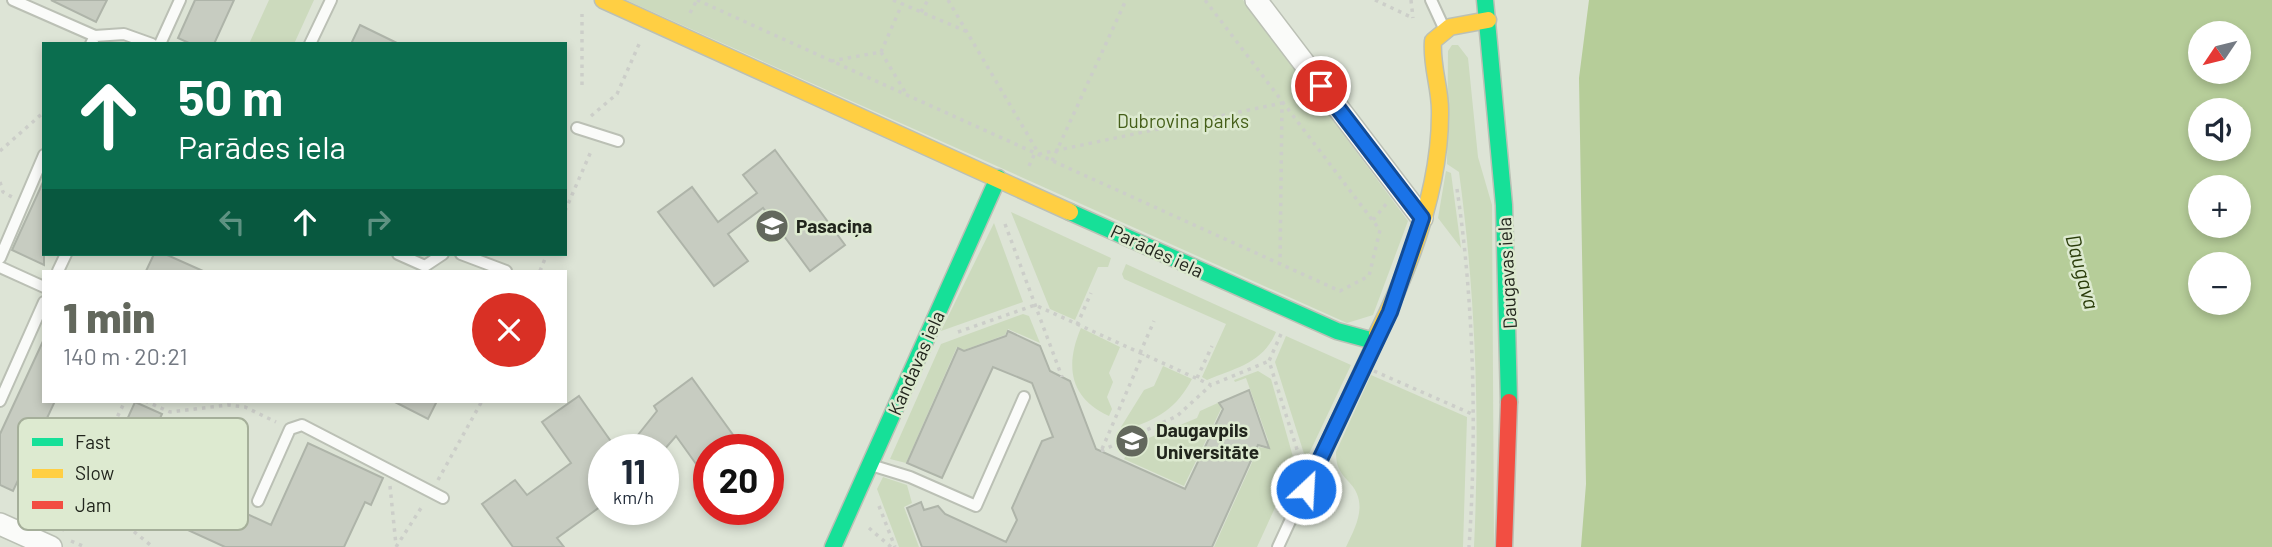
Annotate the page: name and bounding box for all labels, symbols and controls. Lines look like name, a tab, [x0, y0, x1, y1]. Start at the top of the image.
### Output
north arrow	[2188, 21, 2250, 84]
map controls	[2188, 21, 2251, 315]
pin	[1291, 56, 1351, 116]
text: 50 m	[178, 67, 283, 126]
icon: arrive	[1302, 67, 1340, 105]
icon: ahead	[63, 70, 154, 161]
button: sound	[2188, 98, 2251, 161]
park label: Dubrovina parks	[1117, 109, 1249, 132]
text: Parādes iela	[178, 127, 346, 165]
button: +	[2188, 175, 2251, 238]
icon: left	[213, 203, 251, 241]
icon: ahead	[286, 203, 324, 241]
icon: right	[359, 203, 397, 241]
school or university icon: Pasaciņa	[753, 207, 791, 245]
place label: Pasaciņa	[796, 214, 872, 237]
street label: Daugavas iela	[1492, 217, 1521, 329]
street label: Parādes iela	[1107, 219, 1207, 282]
water label: Daugava	[2061, 231, 2105, 312]
button: −	[2188, 252, 2251, 315]
text: 1 min	[63, 291, 155, 341]
button: close	[472, 293, 546, 367]
street label: Kandavas iela	[882, 307, 949, 419]
text: 140 m · 20:21	[63, 342, 188, 370]
legend	[18, 418, 248, 530]
place label: Daugavpils Universitāte	[1156, 418, 1259, 463]
school or university icon: Daugavpils Universitāte	[1113, 422, 1151, 460]
text: Fast	[75, 430, 111, 453]
speed limit sign: 20	[693, 434, 784, 525]
text: 11	[621, 449, 646, 491]
position arrow	[1269, 452, 1343, 526]
text: Slow	[75, 461, 114, 484]
text: km/h	[613, 486, 654, 508]
text: Jam	[75, 493, 111, 516]

